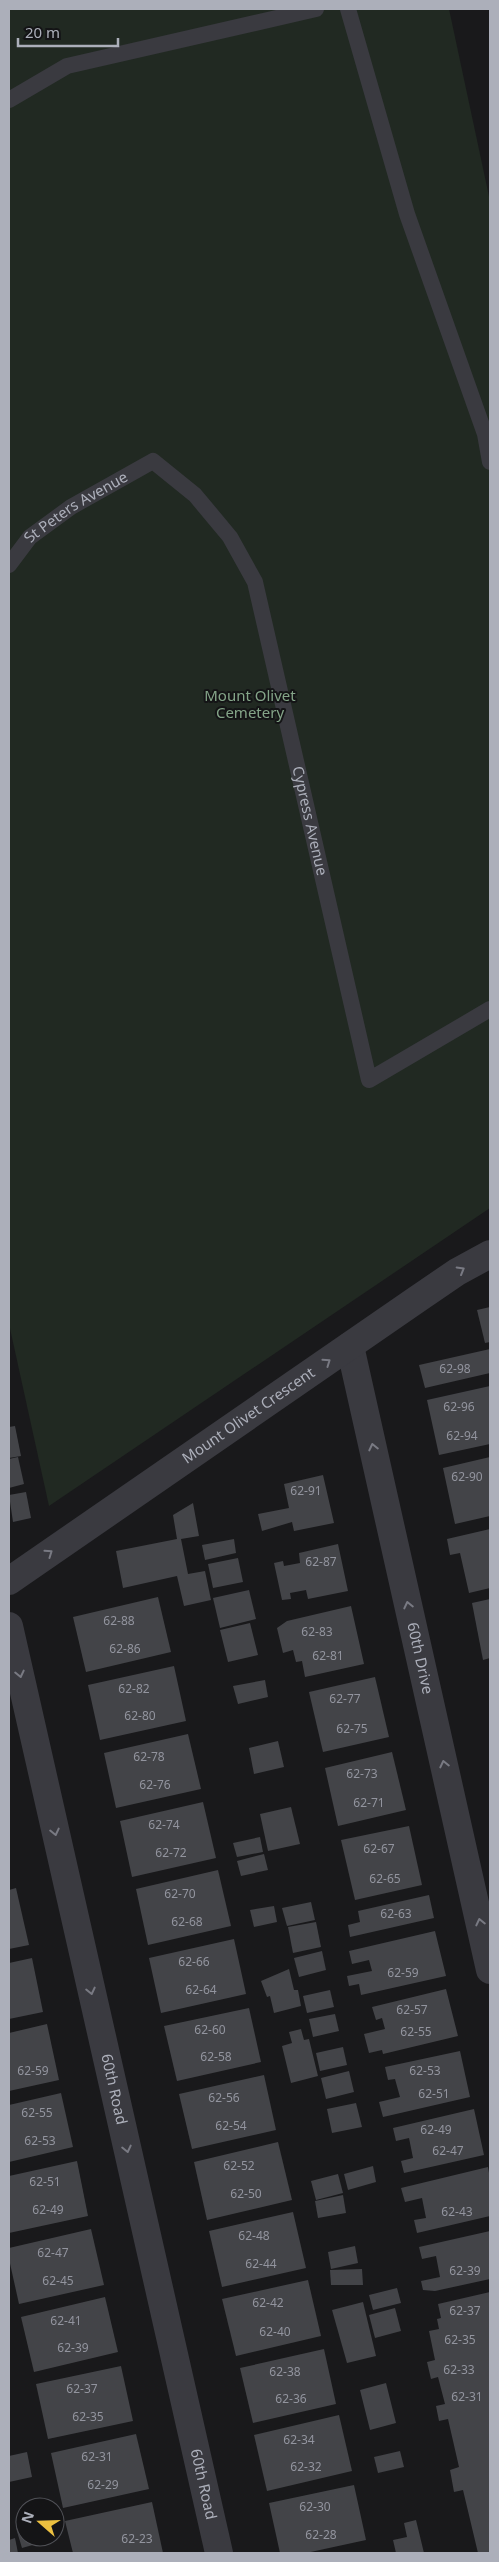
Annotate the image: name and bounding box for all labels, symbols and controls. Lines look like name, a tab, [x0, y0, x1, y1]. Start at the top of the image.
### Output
scale bar	[18, 15, 118, 47]
text: 20 m	[25, 22, 60, 42]
street label: St Peters Avenue	[18, 466, 131, 546]
park label: Mount Olivet Cemetery	[204, 685, 296, 722]
street label: Cypress Avenue	[288, 764, 333, 877]
one-way arrow	[456, 1267, 465, 1277]
one-way arrow	[321, 1359, 331, 1368]
house number: 62-98	[439, 1360, 471, 1377]
street label: Mount Olivet Crescent	[178, 1362, 319, 1468]
house number: 62-96	[443, 1398, 475, 1415]
house number: 62-94	[446, 1427, 478, 1444]
one-way arrow	[368, 1442, 379, 1451]
house number: 62-90	[451, 1468, 483, 1485]
house number: 62-91	[290, 1482, 322, 1499]
one-way arrow	[43, 1550, 53, 1559]
house number: 62-87	[305, 1553, 337, 1570]
one-way arrow	[403, 1601, 414, 1610]
house number: 62-88	[103, 1612, 135, 1629]
street label: 60th Drive	[403, 1620, 439, 1696]
house number: 62-83	[301, 1623, 333, 1640]
house number: 62-86	[109, 1640, 141, 1657]
house number: 62-81	[312, 1647, 344, 1664]
one-way arrow	[14, 1669, 24, 1678]
house number: 62-82	[118, 1680, 150, 1697]
house number: 62-77	[329, 1690, 361, 1707]
house number: 62-80	[124, 1707, 156, 1724]
house number: 62-75	[336, 1720, 368, 1737]
house number: 62-78	[133, 1748, 165, 1765]
one-way arrow	[439, 1759, 450, 1768]
house number: 62-73	[346, 1765, 378, 1782]
house number: 62-76	[139, 1776, 171, 1793]
house number: 62-71	[353, 1794, 385, 1811]
house number: 62-74	[148, 1816, 180, 1833]
one-way arrow	[49, 1828, 60, 1837]
house number: 62-67	[363, 1840, 395, 1857]
house number: 62-72	[155, 1844, 187, 1861]
house number: 62-65	[369, 1870, 401, 1887]
house number: 62-70	[164, 1885, 196, 1902]
house number: 62-63	[380, 1905, 412, 1922]
house number: 62-68	[171, 1913, 203, 1930]
one-way arrow	[475, 1918, 485, 1927]
house number: 62-66	[178, 1953, 210, 1970]
house number: 62-59	[387, 1964, 419, 1981]
house number: 62-64	[185, 1981, 217, 1998]
one-way arrow	[85, 1986, 96, 1995]
house number: 62-57	[396, 2001, 428, 2018]
house number: 62-60	[194, 2021, 226, 2038]
house number: 62-55	[400, 2023, 432, 2040]
house number: 62-58	[200, 2048, 232, 2065]
street label: 60th Road	[97, 2052, 133, 2126]
house number: 62-59	[17, 2062, 49, 2079]
house number: 62-53	[409, 2062, 441, 2079]
house number: 62-51	[418, 2085, 450, 2102]
house number: 62-56	[208, 2089, 240, 2106]
house number: 62-55	[21, 2104, 53, 2121]
house number: 62-54	[215, 2117, 247, 2134]
house number: 62-49	[420, 2121, 452, 2138]
house number: 62-53	[24, 2132, 56, 2149]
house number: 62-47	[432, 2142, 464, 2159]
one-way arrow	[121, 2145, 132, 2154]
house number: 62-52	[223, 2157, 255, 2174]
house number: 62-51	[29, 2173, 61, 2190]
house number: 62-50	[230, 2185, 262, 2202]
house number: 62-49	[32, 2201, 64, 2218]
house number: 62-43	[441, 2203, 473, 2220]
house number: 62-48	[238, 2227, 270, 2244]
house number: 62-47	[37, 2244, 69, 2261]
house number: 62-44	[245, 2255, 277, 2272]
house number: 62-39	[449, 2262, 481, 2279]
house number: 62-45	[42, 2272, 74, 2289]
house number: 62-42	[252, 2294, 284, 2311]
house number: 62-37	[449, 2302, 481, 2319]
house number: 62-41	[50, 2312, 82, 2329]
house number: 62-40	[259, 2323, 291, 2340]
house number: 62-35	[444, 2331, 476, 2348]
house number: 62-39	[57, 2339, 89, 2356]
house number: 62-33	[443, 2361, 475, 2378]
house number: 62-38	[269, 2363, 301, 2380]
house number: 62-37	[66, 2380, 98, 2397]
house number: 62-31	[451, 2388, 483, 2405]
house number: 62-36	[275, 2390, 307, 2407]
house number: 62-35	[72, 2408, 104, 2425]
house number: 62-34	[283, 2431, 315, 2448]
street label: 60th Road	[187, 2447, 222, 2521]
house number: 62-31	[81, 2448, 113, 2465]
house number: 62-32	[290, 2458, 322, 2475]
house number: 62-29	[87, 2476, 119, 2493]
north arrow	[15, 2497, 65, 2547]
house number: 62-30	[299, 2498, 331, 2515]
text: N	[16, 2509, 38, 2526]
house number: 62-28	[305, 2526, 337, 2543]
house number: 62-23	[121, 2530, 153, 2547]

